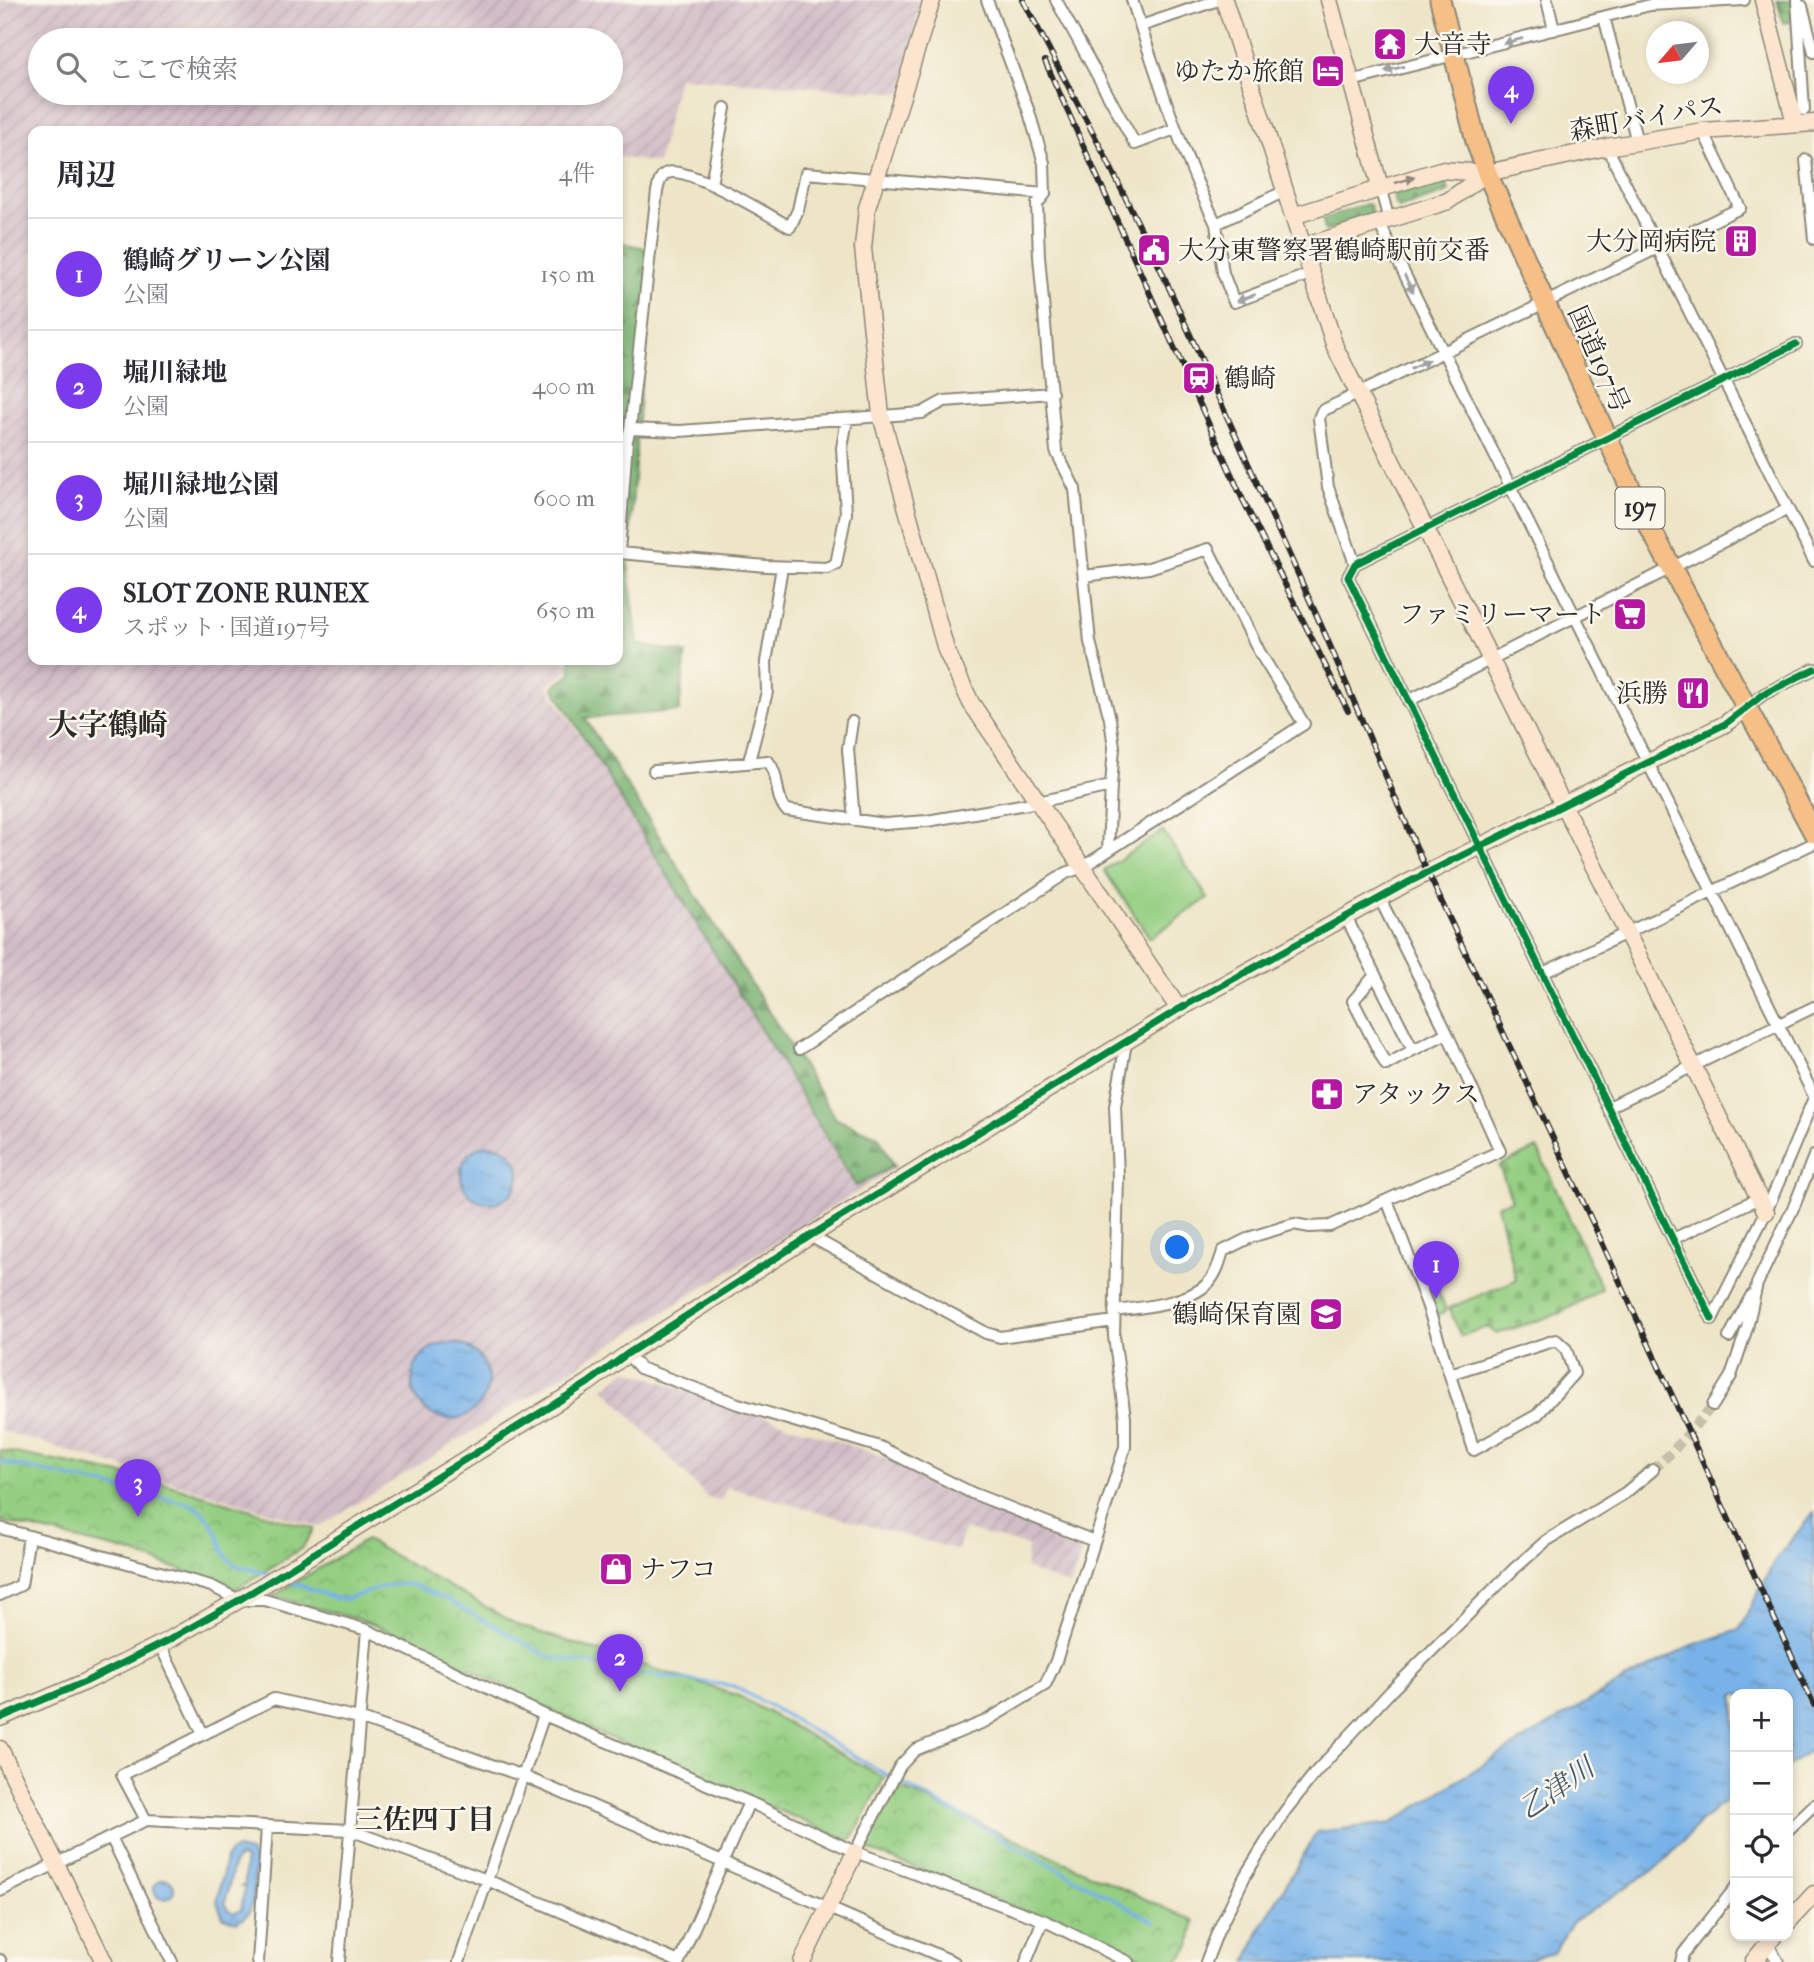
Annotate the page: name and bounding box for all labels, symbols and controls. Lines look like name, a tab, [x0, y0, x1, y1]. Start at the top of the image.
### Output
north arrow	[1646, 21, 1709, 84]
temple icon: 大音寺	[1371, 25, 1409, 63]
search box	[28, 28, 623, 105]
place label: 大音寺	[1414, 29, 1492, 60]
one-way arrow	[1502, 36, 1523, 46]
icon: search	[52, 48, 90, 86]
hotel icon: ゆたか旅館	[1309, 52, 1347, 90]
text: ここで検索	[108, 54, 238, 85]
place label: ゆたか旅館	[1174, 56, 1304, 87]
one-way arrow	[1383, 65, 1404, 75]
pin: 4	[1488, 66, 1534, 124]
street label: 森町バイパス	[1567, 90, 1725, 147]
text: 周辺	[56, 158, 116, 193]
text: 4件	[558, 160, 595, 187]
one-way arrow	[1395, 175, 1416, 185]
building icon: 大分岡病院	[1722, 222, 1760, 260]
place label: 大分岡病院	[1586, 226, 1716, 257]
public building icon: 大分東警察署鶴崎駅前交番	[1135, 231, 1173, 269]
place label: 大分東警察署鶴崎駅前交番	[1178, 235, 1490, 266]
text: 鶴崎グリーン公園	[123, 245, 330, 276]
text: 1	[75, 261, 83, 288]
text: 150 m	[540, 261, 595, 288]
one-way arrow	[1403, 274, 1415, 294]
text: 公園	[123, 281, 169, 308]
one-way arrow	[1236, 292, 1257, 303]
street label: 国道197号	[1561, 301, 1636, 417]
text: 堀川緑地	[123, 357, 227, 388]
one-way arrow	[1410, 358, 1430, 369]
station icon: 鶴崎	[1180, 359, 1218, 397]
place label: 鶴崎	[1224, 363, 1276, 394]
text: 2	[73, 373, 85, 400]
text: 400 m	[532, 373, 595, 400]
text: 公園	[123, 393, 169, 420]
text: 堀川緑地公園	[123, 469, 279, 500]
text: 3	[74, 485, 84, 512]
text: 600 m	[533, 485, 595, 512]
road number: 197	[1616, 488, 1664, 528]
text: 公園	[123, 505, 169, 532]
text: SLOT ZONE RUNEX	[123, 578, 369, 609]
supermarket icon: ファミリーマート	[1611, 595, 1649, 633]
text: 4	[72, 597, 86, 624]
text: 650 m	[536, 597, 595, 624]
place label: ファミリーマート	[1399, 599, 1606, 630]
text: スポット · 国道197号	[123, 614, 330, 641]
restaurant icon: 浜勝	[1674, 674, 1712, 712]
place label: 浜勝	[1616, 678, 1668, 709]
district label: 大字鶴崎	[48, 708, 168, 743]
pharmacy icon: アタックス	[1308, 1075, 1346, 1113]
place label: アタックス	[1352, 1079, 1480, 1110]
your location	[1160, 1230, 1194, 1264]
pin: 1	[1413, 1241, 1459, 1299]
school or university icon: 鶴崎保育園	[1307, 1295, 1345, 1333]
place label: 鶴崎保育園	[1172, 1299, 1302, 1330]
pin: 3	[115, 1459, 161, 1517]
shop icon: ナフコ	[597, 1550, 635, 1588]
place label: ナフコ	[640, 1554, 717, 1585]
pin: 2	[597, 1634, 643, 1692]
map controls	[1730, 1689, 1793, 1941]
button: +	[1730, 1689, 1793, 1752]
water label: 乙津川	[1512, 1749, 1603, 1826]
button: −	[1730, 1752, 1793, 1815]
district label: 三佐四丁目	[355, 1803, 495, 1836]
button: locate	[1730, 1815, 1793, 1878]
button: layers	[1730, 1878, 1793, 1941]

